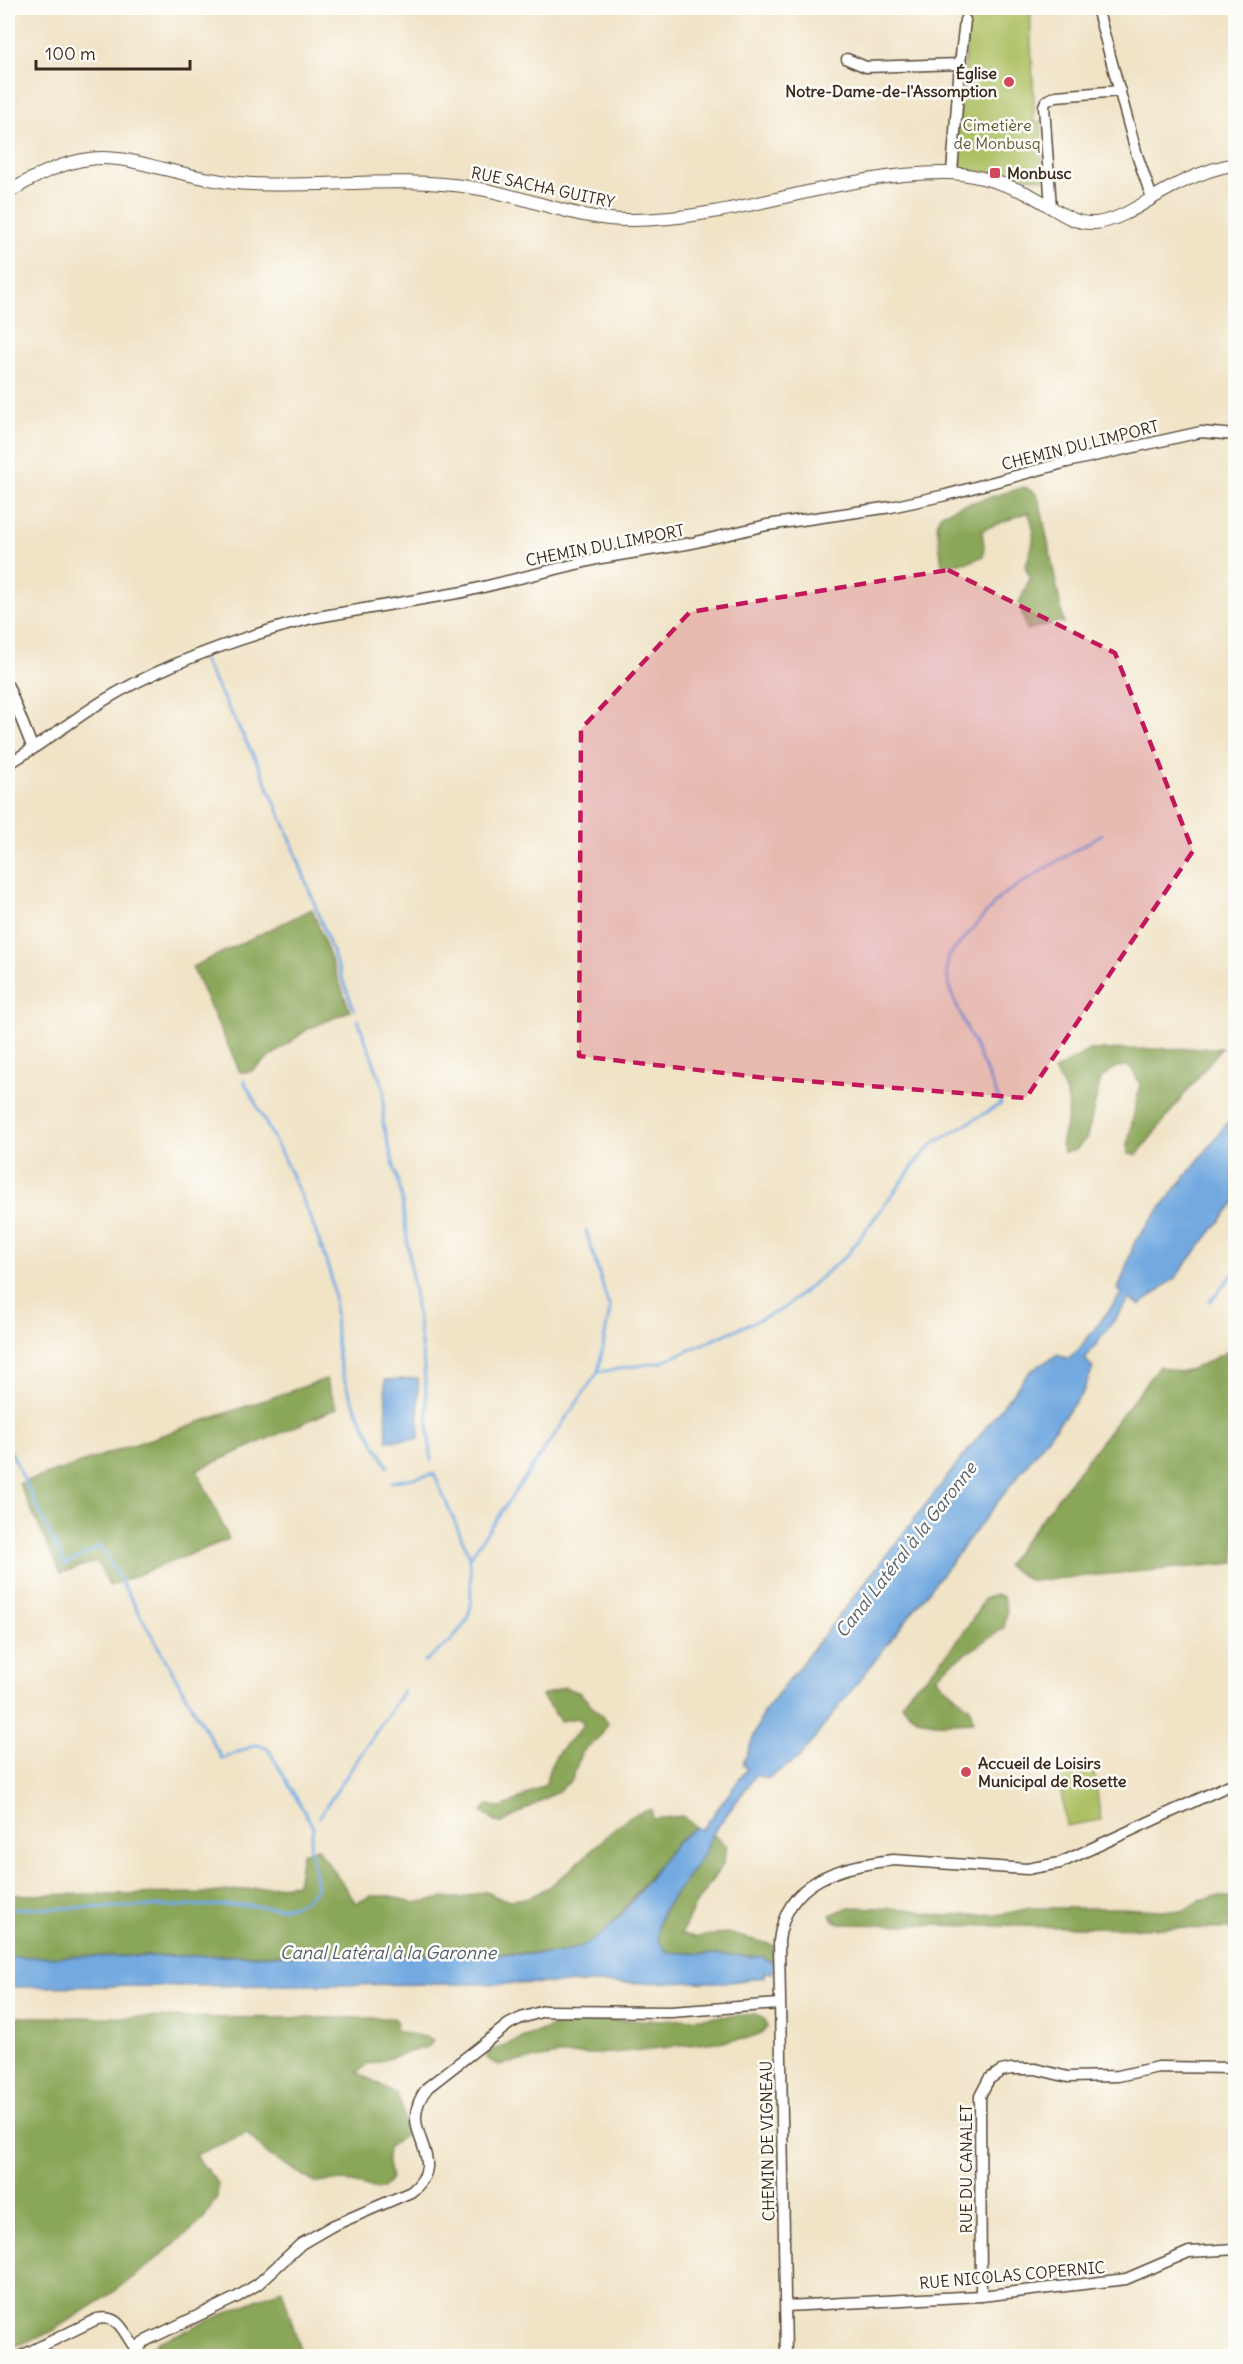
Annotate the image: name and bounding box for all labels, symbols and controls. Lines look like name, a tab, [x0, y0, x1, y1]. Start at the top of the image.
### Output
scale bar	[36, 33, 190, 71]
text: 100 m	[45, 42, 96, 65]
place label: Église Notre-Dame-de-l'Assomption	[785, 63, 997, 102]
marker: Église Notre-Dame-de-l'Assomption	[1002, 75, 1016, 89]
park label: Cimetière de Monbusq	[953, 115, 1041, 153]
street label: RUE SACHA GUITRY	[469, 162, 617, 212]
place label: Monbusc	[1007, 163, 1072, 183]
marker: Monbusc	[988, 166, 1002, 180]
street label: CHEMIN DU LIMPORT	[999, 416, 1161, 474]
street label: CHEMIN DU LIMPORT	[524, 520, 686, 570]
water label: Canal Latéral à la Garonne	[830, 1456, 982, 1642]
place label: Accueil de Loisirs Municipal de Rosette	[978, 1753, 1127, 1792]
marker: Accueil de Loisirs Municipal de Rosette	[959, 1765, 973, 1779]
water label: Canal Latéral à la Garonne	[280, 1941, 498, 1964]
street label: CHEMIN DE VIGNEAU	[756, 2061, 778, 2221]
street label: RUE DU CANALET	[956, 2104, 976, 2234]
street label: RUE NICOLAS COPERNIC	[918, 2257, 1106, 2293]

